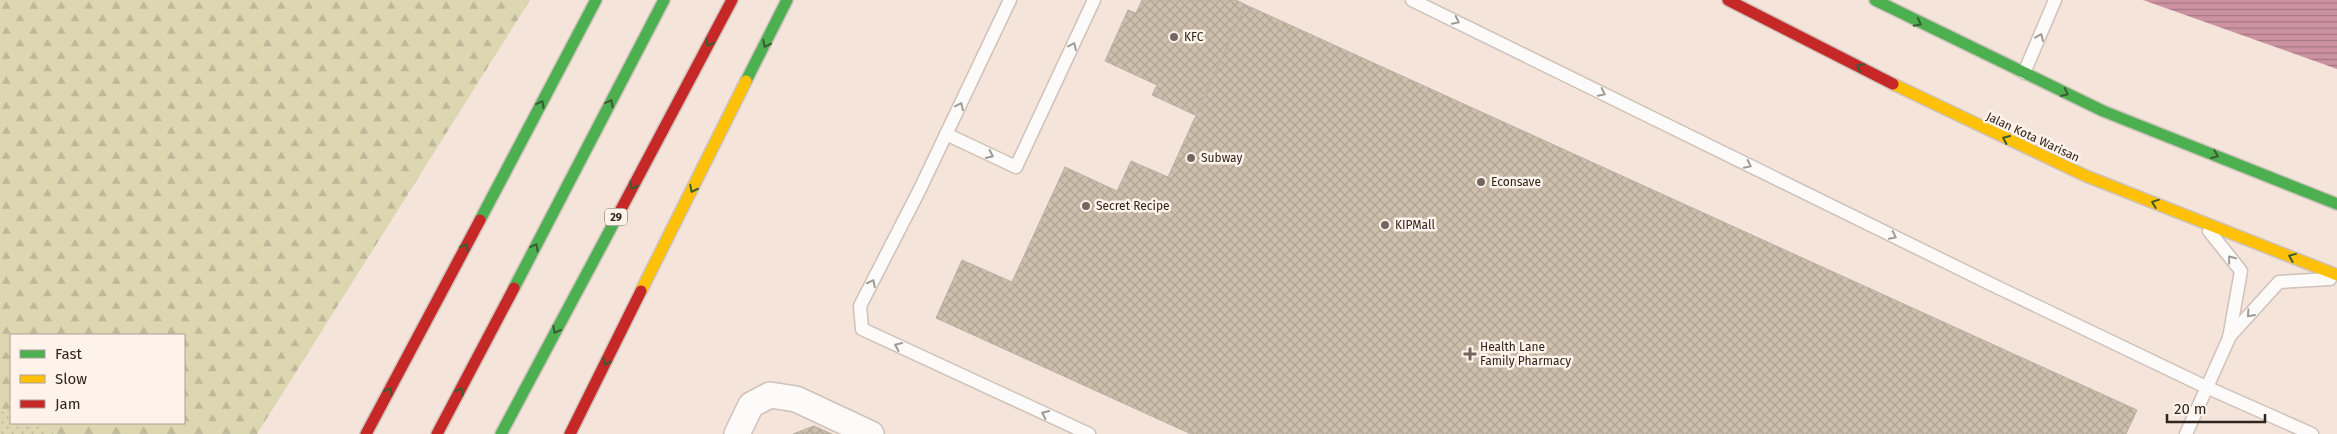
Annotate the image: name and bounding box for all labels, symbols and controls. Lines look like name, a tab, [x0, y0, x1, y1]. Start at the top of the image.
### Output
one-way arrow	[1451, 15, 1460, 25]
one-way arrow	[1913, 17, 1922, 27]
place label: KFC	[1184, 30, 1204, 44]
marker: KFC	[1168, 31, 1180, 43]
one-way arrow	[2033, 33, 2044, 42]
one-way arrow	[705, 38, 715, 47]
one-way arrow	[762, 38, 772, 47]
one-way arrow	[1067, 42, 1077, 51]
one-way arrow	[1856, 63, 1865, 73]
one-way arrow	[1597, 86, 1606, 97]
one-way arrow	[2060, 86, 2069, 97]
one-way arrow	[604, 99, 614, 108]
one-way arrow	[535, 100, 545, 109]
one-way arrow	[953, 102, 964, 111]
street label: Jalan Kota Warisan	[1984, 109, 2082, 165]
one-way arrow	[2002, 135, 2011, 145]
one-way arrow	[2210, 148, 2219, 159]
one-way arrow	[985, 149, 994, 159]
place label: Subway	[1201, 151, 1242, 165]
marker: Subway	[1185, 152, 1197, 164]
one-way arrow	[1742, 158, 1751, 168]
place label: Econsave	[1491, 175, 1541, 189]
marker: Econsave	[1475, 176, 1487, 188]
one-way arrow	[629, 181, 639, 190]
one-way arrow	[689, 184, 699, 193]
place label: Secret Recipe	[1096, 199, 1170, 213]
one-way arrow	[2151, 199, 2160, 209]
marker: Secret Recipe	[1080, 200, 1092, 212]
road number: 29	[605, 208, 627, 226]
place label: KIPMall	[1395, 218, 1435, 232]
marker: KIPMall	[1379, 219, 1391, 231]
one-way arrow	[1888, 230, 1897, 241]
one-way arrow	[529, 243, 539, 252]
one-way arrow	[459, 244, 469, 253]
one-way arrow	[2288, 253, 2297, 263]
one-way arrow	[2229, 256, 2237, 265]
one-way arrow	[866, 279, 876, 288]
one-way arrow	[2247, 309, 2256, 318]
one-way arrow	[552, 324, 562, 333]
legend	[10, 334, 185, 424]
place label: Health Lane Family Pharmacy	[1480, 340, 1571, 368]
one-way arrow	[894, 342, 903, 352]
text: Fast	[55, 345, 82, 363]
marker: Health Lane Family Pharmacy	[1464, 348, 1476, 360]
one-way arrow	[602, 357, 612, 366]
text: Slow	[55, 370, 87, 388]
one-way arrow	[382, 387, 392, 396]
one-way arrow	[454, 387, 464, 396]
scale bar	[2167, 392, 2264, 424]
text: Jam	[55, 395, 81, 413]
text: 20 m	[2174, 400, 2207, 418]
one-way arrow	[1041, 409, 1050, 420]

